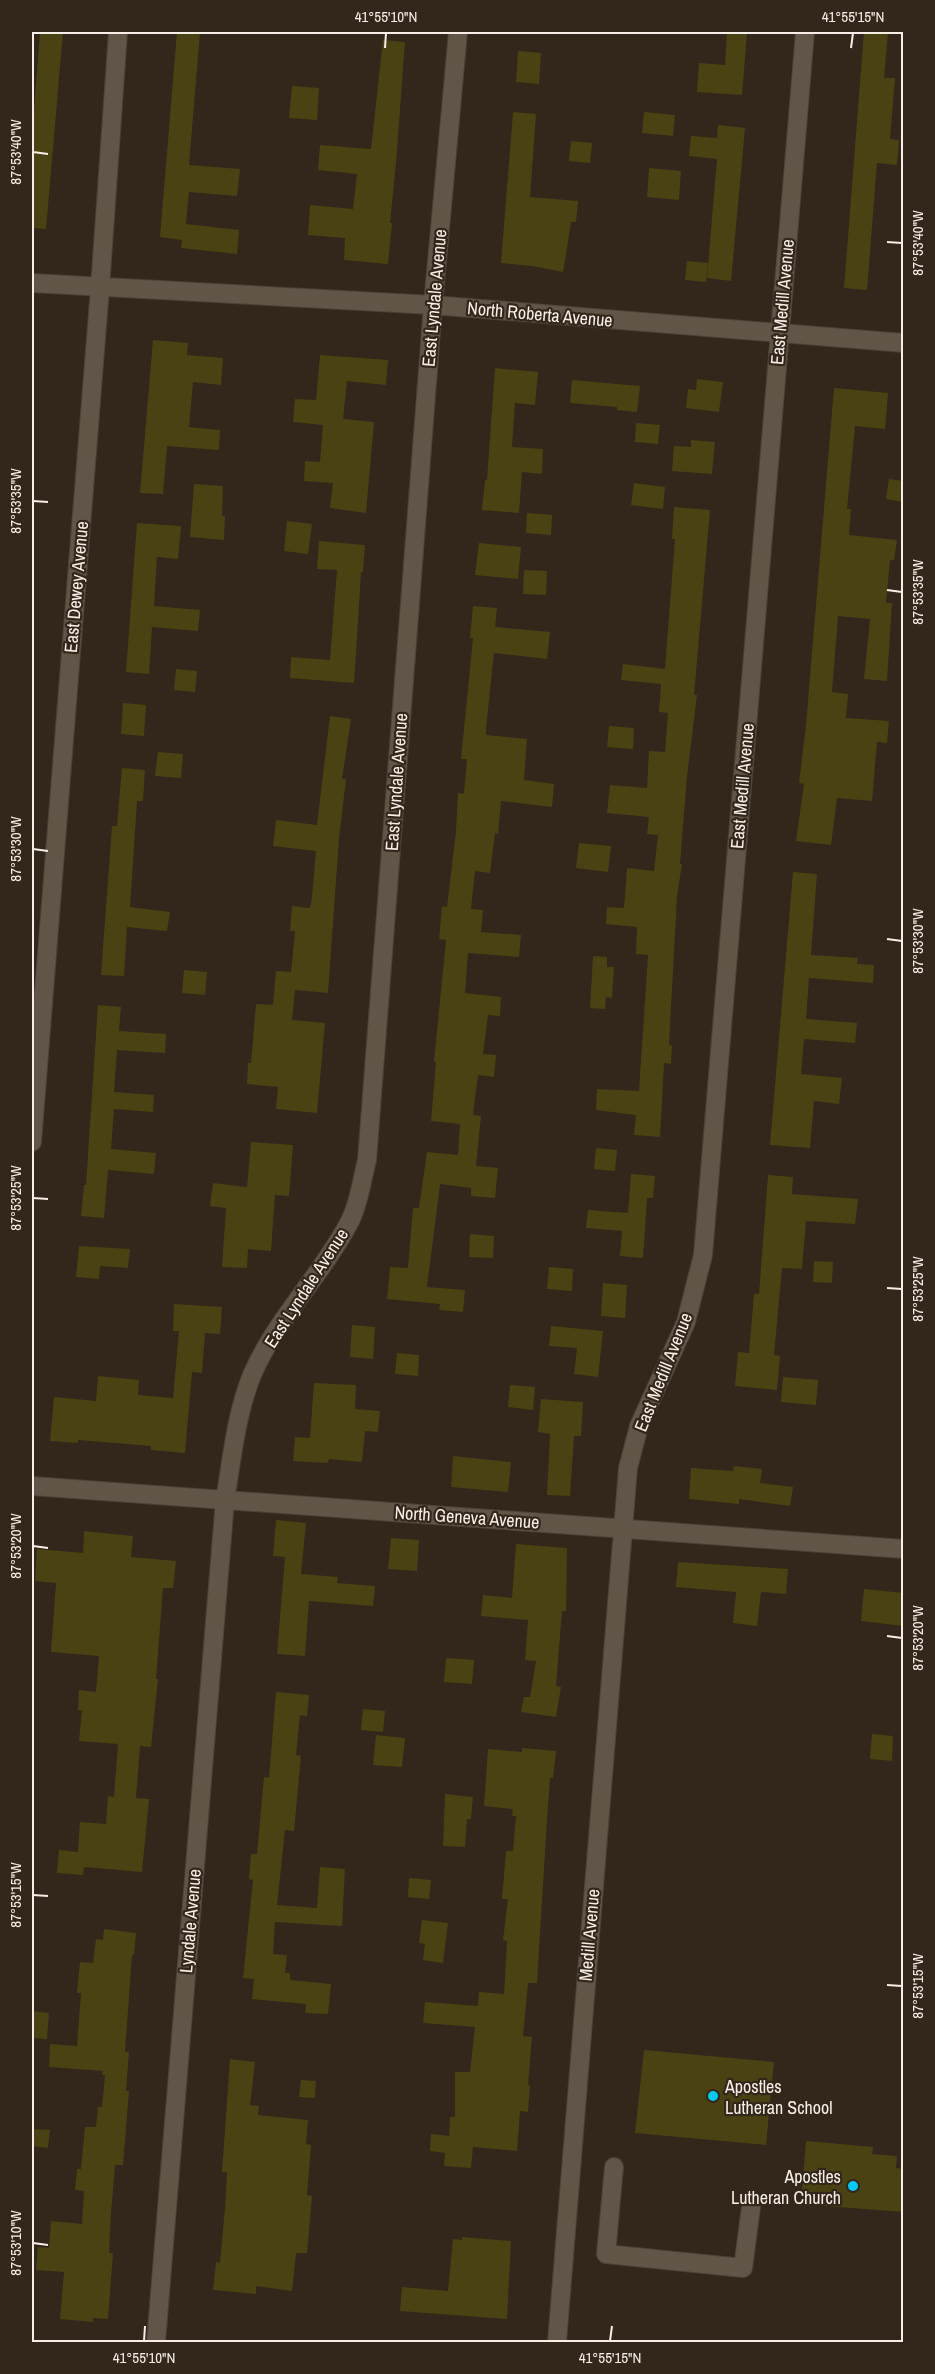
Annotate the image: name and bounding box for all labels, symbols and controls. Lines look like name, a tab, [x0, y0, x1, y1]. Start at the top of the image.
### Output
text: 41°55'10"N	[355, 6, 417, 27]
text: 41°55'15"N	[822, 6, 884, 27]
text: 87°53'40"W	[5, 119, 26, 185]
text: 87°53'40"W	[907, 210, 928, 276]
street label: East Lyndale Avenue	[416, 228, 452, 368]
street label: East Medill Avenue	[764, 238, 800, 366]
street label: North Roberta Avenue	[466, 295, 614, 333]
text: 87°53'35"W	[5, 468, 26, 534]
street label: East Dewey Avenue	[58, 520, 94, 654]
text: 87°53'35"W	[907, 559, 928, 625]
street label: East Lyndale Avenue	[379, 712, 413, 852]
street label: East Medill Avenue	[724, 722, 760, 850]
text: 87°53'30"W	[5, 816, 26, 882]
text: 87°53'30"W	[907, 908, 928, 974]
text: 87°53'25"W	[5, 1165, 26, 1231]
street label: East Lyndale Avenue	[258, 1223, 354, 1353]
text: 87°53'25"W	[907, 1256, 928, 1322]
street label: East Medill Avenue	[628, 1309, 698, 1435]
street label: North Geneva Avenue	[394, 1499, 540, 1535]
text: 87°53'20"W	[5, 1513, 26, 1579]
text: 87°53'20"W	[907, 1605, 928, 1671]
text: 87°53'15"W	[5, 1862, 26, 1928]
street label: Lyndale Avenue	[173, 1868, 207, 1974]
street label: Medill Avenue	[573, 1888, 605, 1982]
text: 87°53'15"W	[907, 1953, 928, 2019]
place label: Apostles Lutheran School	[724, 2074, 833, 2120]
marker: Apostles Lutheran School	[706, 2089, 720, 2103]
place label: Apostles Lutheran Church	[731, 2164, 841, 2210]
marker: Apostles Lutheran Church	[846, 2179, 860, 2193]
text: 87°53'10"W	[5, 2210, 26, 2276]
text: 41°55'10"N	[113, 2347, 175, 2368]
text: 41°55'15"N	[579, 2347, 641, 2368]

